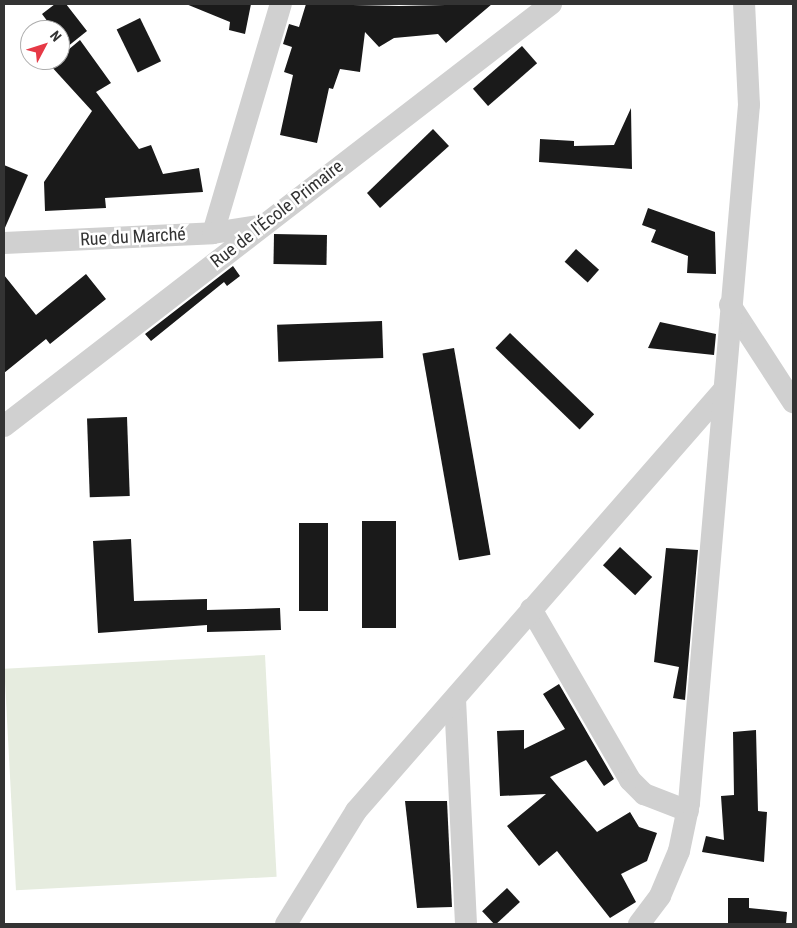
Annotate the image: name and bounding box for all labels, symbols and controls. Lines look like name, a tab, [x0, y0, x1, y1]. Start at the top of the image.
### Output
north arrow	[20, 20, 70, 70]
text: N	[47, 28, 65, 44]
street label: Rue de l'École Primaire	[206, 156, 348, 272]
street label: Rue du Marché	[80, 223, 186, 251]

